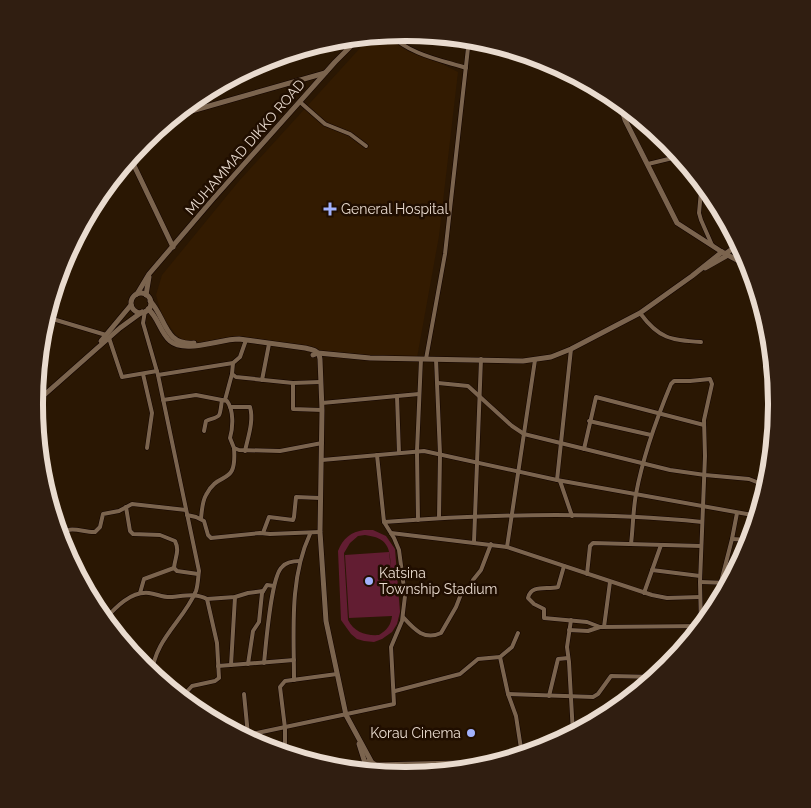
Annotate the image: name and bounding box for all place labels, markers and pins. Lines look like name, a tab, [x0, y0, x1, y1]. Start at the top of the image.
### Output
place label: General Hospital	[341, 201, 448, 217]
marker: General Hospital	[323, 202, 337, 216]
place label: Katsina Township Stadium	[379, 565, 497, 597]
marker: Katsina Township Stadium	[363, 575, 375, 587]
place label: Korau Cinema	[370, 725, 461, 741]
marker: Korau Cinema	[465, 727, 477, 739]

